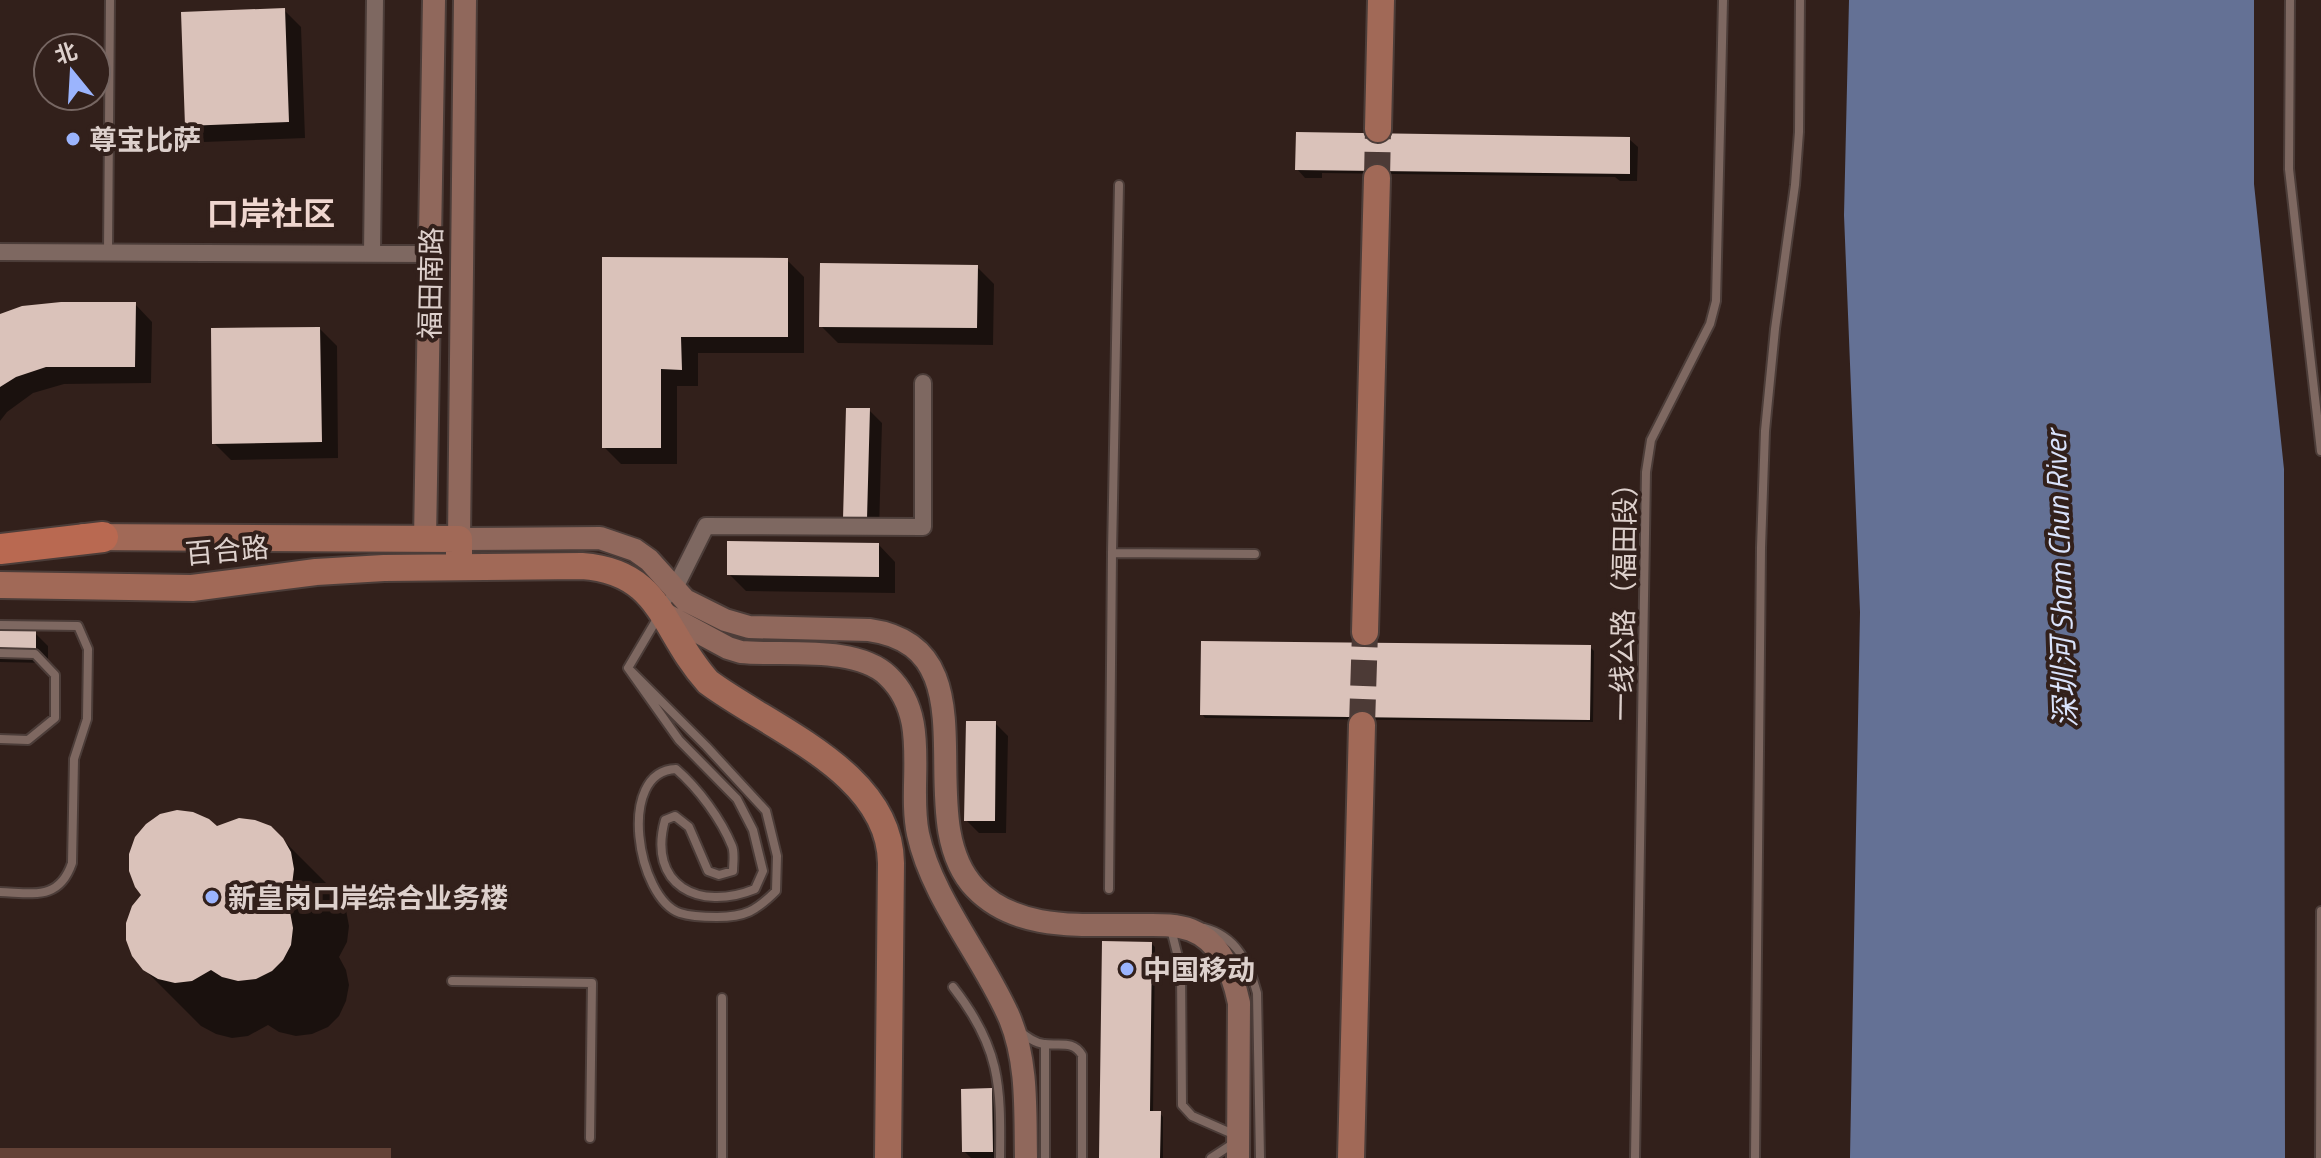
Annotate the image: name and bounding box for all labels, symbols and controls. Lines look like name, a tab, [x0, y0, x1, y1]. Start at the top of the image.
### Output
north arrow	[32, 32, 112, 112]
text: 北	[50, 33, 82, 73]
place label: 尊宝比萨	[89, 118, 201, 161]
marker: 尊宝比萨	[64, 130, 82, 148]
district label: 口岸社区	[207, 189, 335, 237]
street label: 福田南路	[408, 227, 452, 339]
water label: 深圳河 Sham Chun River	[2032, 426, 2088, 729]
street label: 一线公路（福田段）	[1599, 469, 1647, 721]
street label: 百合路	[183, 525, 271, 575]
place label: 新皇岗口岸综合业务楼	[228, 876, 508, 919]
marker: 新皇岗口岸综合业务楼	[203, 888, 221, 906]
place label: 中国移动	[1143, 948, 1255, 991]
marker: 中国移动	[1118, 960, 1136, 978]

